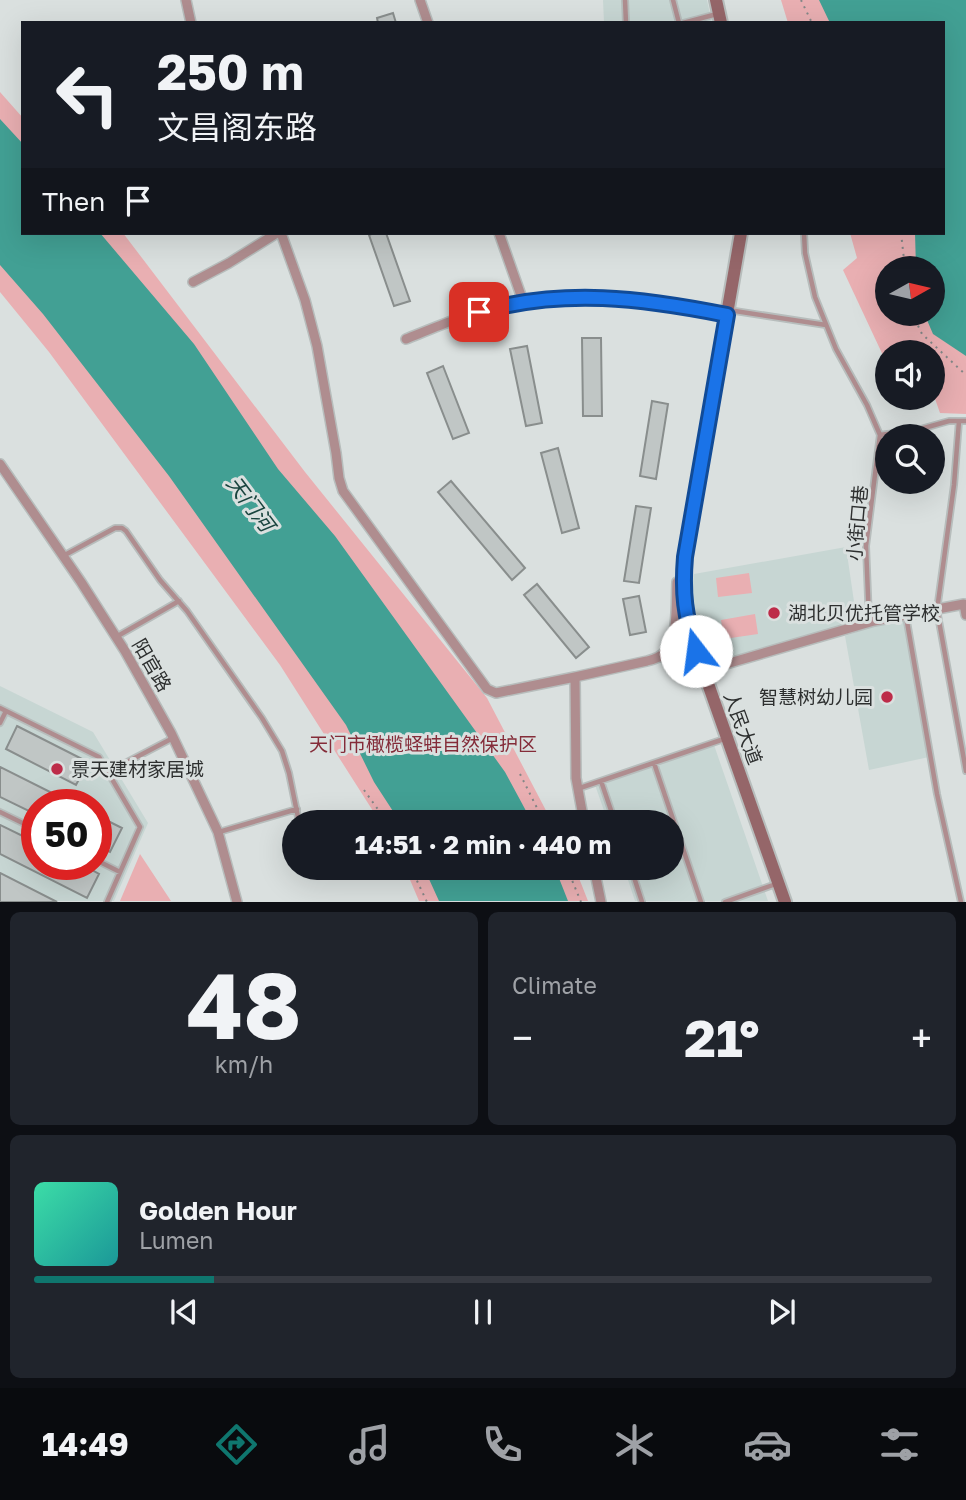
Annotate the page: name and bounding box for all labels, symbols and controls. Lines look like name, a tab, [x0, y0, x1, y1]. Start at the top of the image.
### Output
text: 250 m	[157, 42, 304, 101]
icon: left	[42, 49, 133, 140]
text: 文昌阁东路	[157, 108, 317, 146]
icon: arrive	[119, 182, 157, 220]
text: Then	[42, 186, 105, 217]
north arrow	[875, 256, 945, 326]
map controls	[875, 256, 945, 494]
pin	[449, 282, 509, 342]
icon: arrive	[460, 293, 498, 331]
button: sound	[875, 340, 945, 410]
button: search	[875, 424, 945, 494]
water label: 天门河	[221, 470, 283, 540]
street label: 小街口巷	[842, 484, 871, 562]
place label: 湖北贝优托管学校	[788, 601, 940, 624]
marker: 湖北贝优托管学校	[766, 605, 782, 621]
position arrow	[659, 614, 733, 688]
street label: 阳官路	[128, 634, 177, 695]
place label: 智慧树幼儿园	[759, 685, 873, 708]
street label: 人民大道	[720, 688, 767, 767]
marker: 智慧树幼儿园	[879, 689, 895, 705]
park label: 天门市橄榄蛏蚌自然保护区	[309, 732, 537, 755]
place label: 景天建材家居城	[71, 757, 204, 780]
marker: 景天建材家居城	[49, 761, 65, 777]
speed limit sign: 50	[21, 789, 112, 880]
text: 14:51 · 2 min · 440 m	[355, 829, 611, 860]
text: 48	[186, 950, 302, 1059]
text: Climate	[512, 971, 597, 999]
text: 21°	[684, 1006, 760, 1068]
text: −	[512, 1015, 533, 1060]
text: +	[911, 1015, 932, 1060]
text: km/h	[215, 1050, 273, 1078]
text: Golden Hour	[139, 1195, 297, 1226]
text: Lumen	[139, 1226, 213, 1254]
icon: previous	[165, 1293, 203, 1331]
icon: pause	[464, 1293, 502, 1331]
icon: next	[763, 1293, 801, 1331]
icon: directions	[212, 1420, 261, 1469]
icon: music	[345, 1420, 394, 1469]
icon: phone	[478, 1420, 527, 1469]
icon: climate	[610, 1420, 659, 1469]
icon: car	[743, 1420, 792, 1469]
icon: filters	[875, 1420, 924, 1469]
text: 14:49	[42, 1425, 129, 1463]

